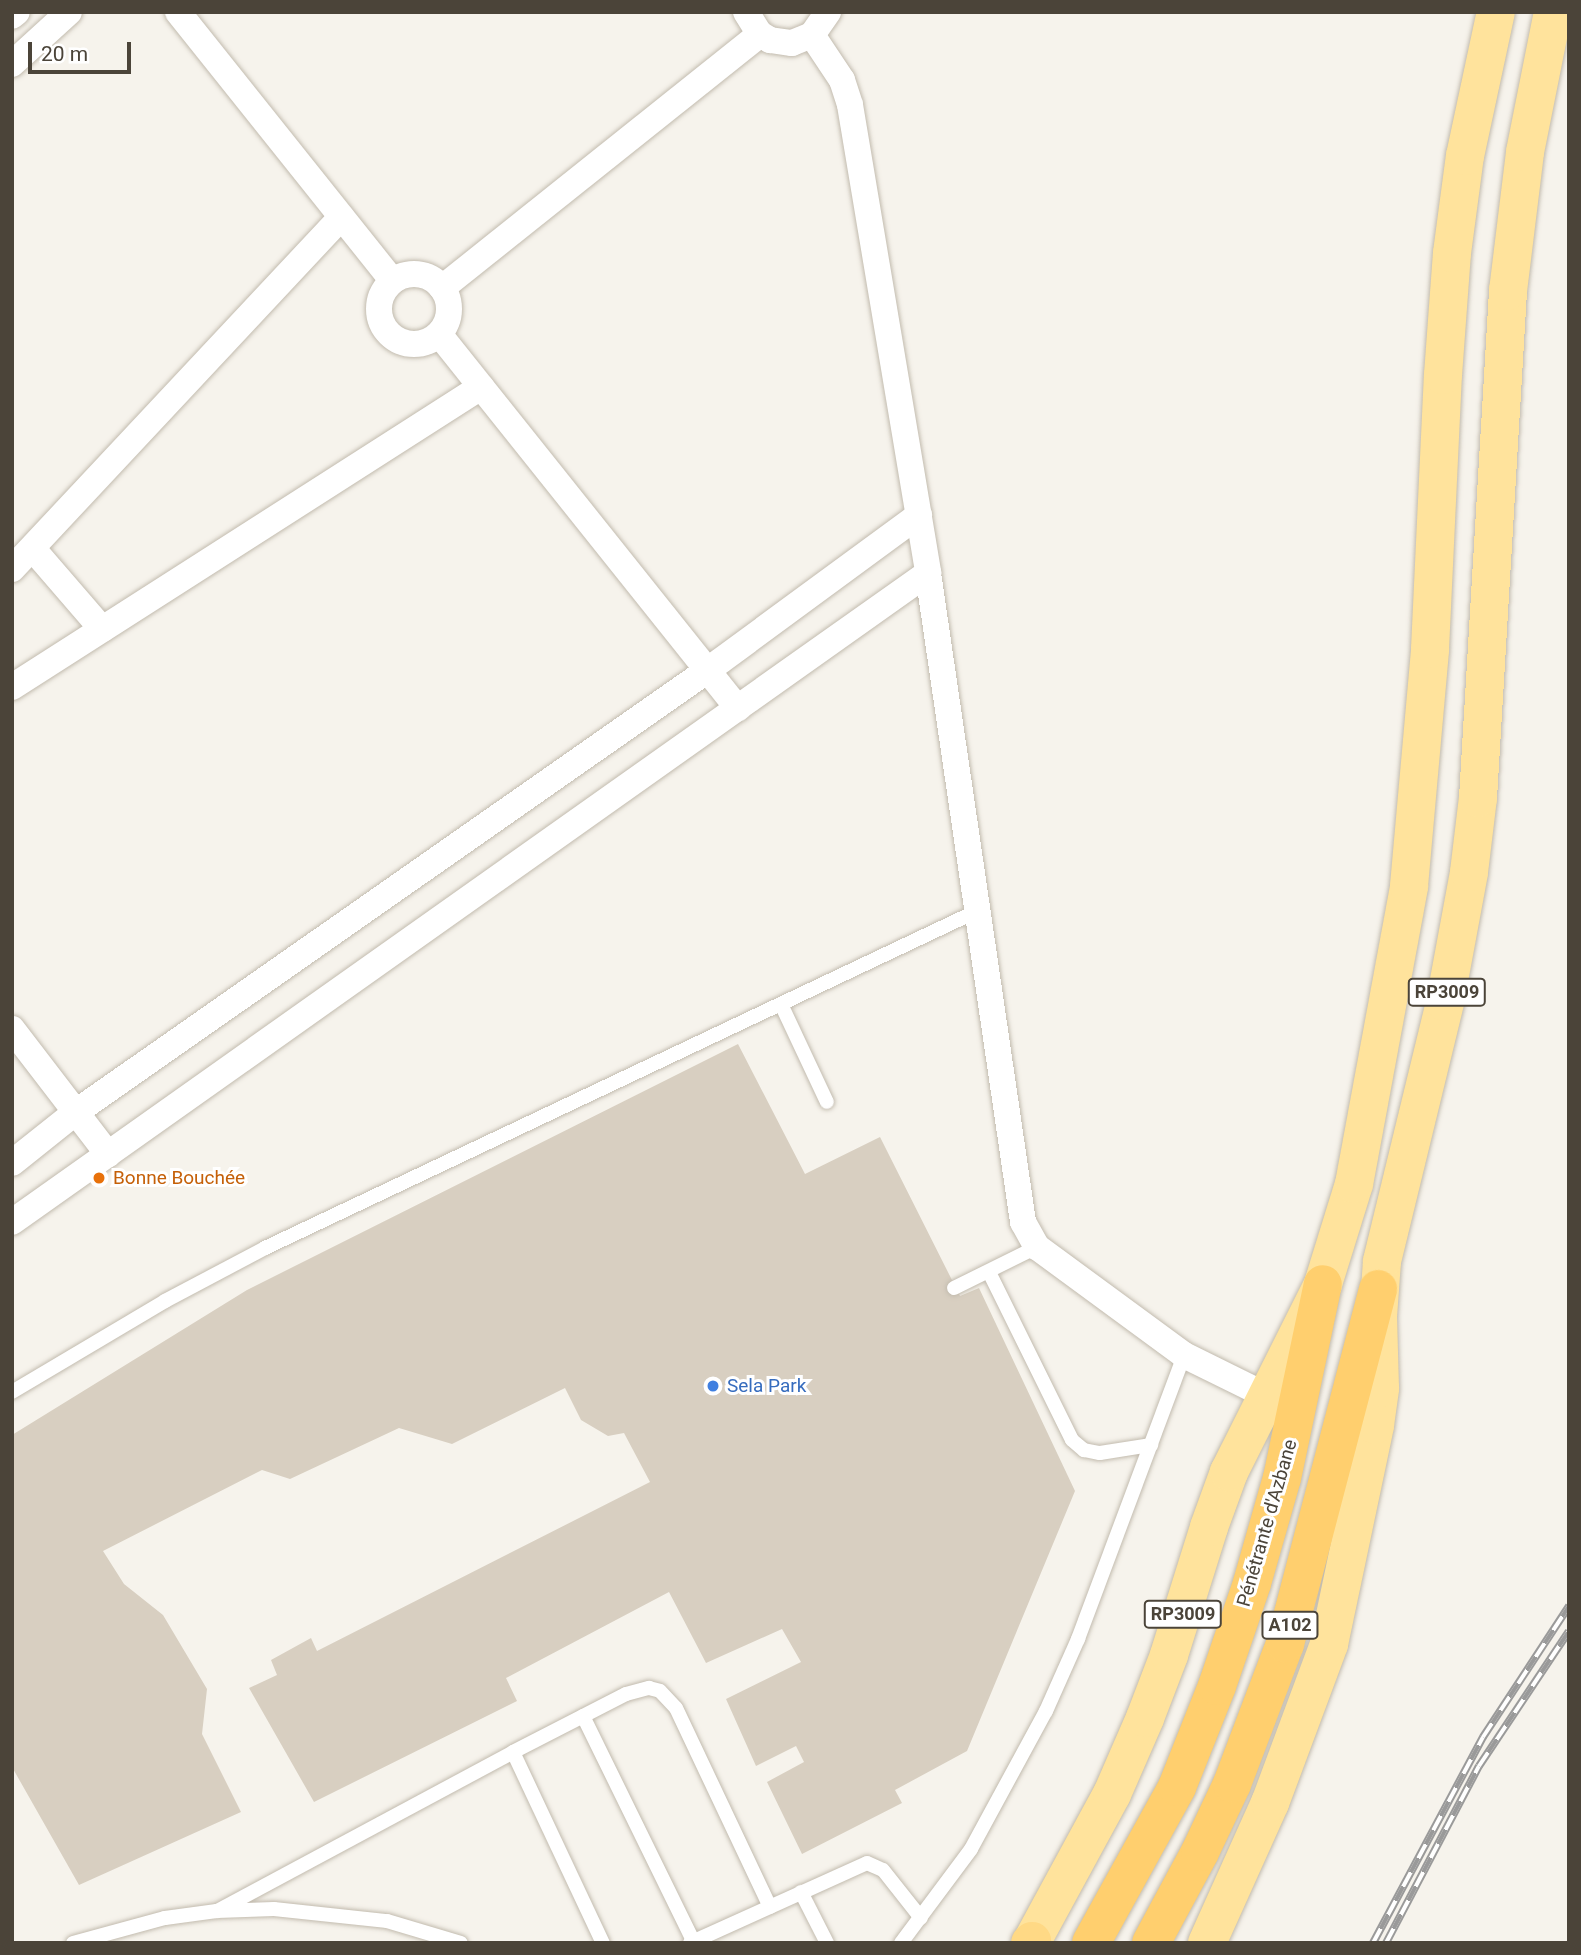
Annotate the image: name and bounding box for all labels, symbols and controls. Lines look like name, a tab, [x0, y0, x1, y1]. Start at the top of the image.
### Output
scale bar	[32, 28, 135, 72]
text: 20 m	[41, 42, 88, 66]
road number: RP3009	[1407, 978, 1487, 1007]
place label: Bonne Bouchée	[113, 1167, 245, 1189]
marker: Bonne Bouchée	[91, 1170, 107, 1186]
place label: Sela Park	[727, 1375, 806, 1397]
marker: Sela Park	[705, 1378, 721, 1394]
street label: Pénétrante d'Azbane	[1232, 1437, 1302, 1609]
road number: RP3009	[1143, 1600, 1223, 1629]
road number: A102	[1260, 1610, 1320, 1640]

